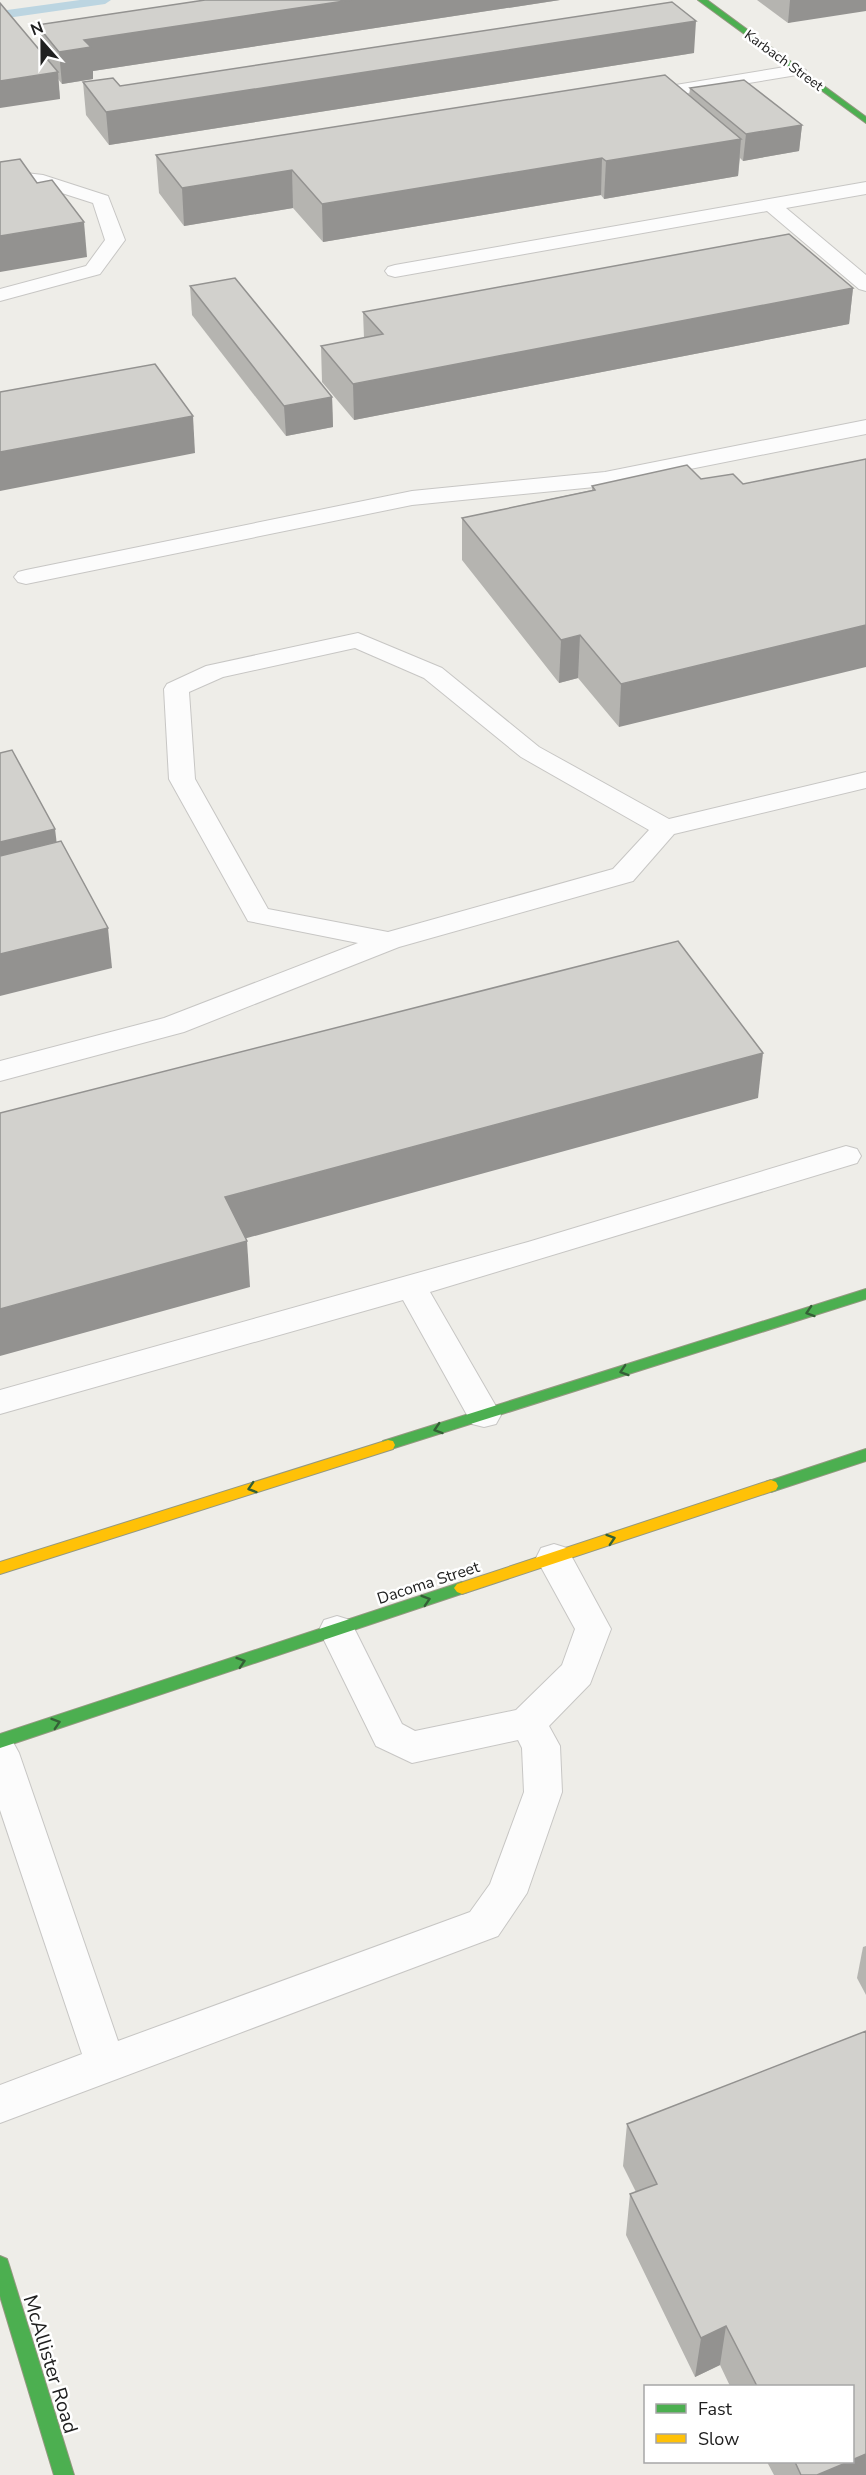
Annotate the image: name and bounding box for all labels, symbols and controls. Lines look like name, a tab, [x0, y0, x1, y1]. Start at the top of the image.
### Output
north arrow	[12, 12, 72, 72]
text: N	[27, 17, 47, 41]
street label: Karbach Street	[741, 25, 827, 95]
one-way arrow	[805, 1305, 816, 1317]
one-way arrow	[619, 1364, 630, 1376]
one-way arrow	[433, 1422, 444, 1435]
one-way arrow	[247, 1481, 258, 1493]
one-way arrow	[605, 1534, 616, 1546]
street label: Dacoma Street	[374, 1556, 483, 1610]
one-way arrow	[420, 1595, 431, 1608]
one-way arrow	[235, 1656, 246, 1669]
one-way arrow	[50, 1717, 61, 1730]
street label: McAllister Road	[17, 2292, 84, 2437]
legend	[644, 2385, 854, 2463]
text: Fast	[698, 2397, 733, 2421]
text: Slow	[698, 2427, 739, 2451]

